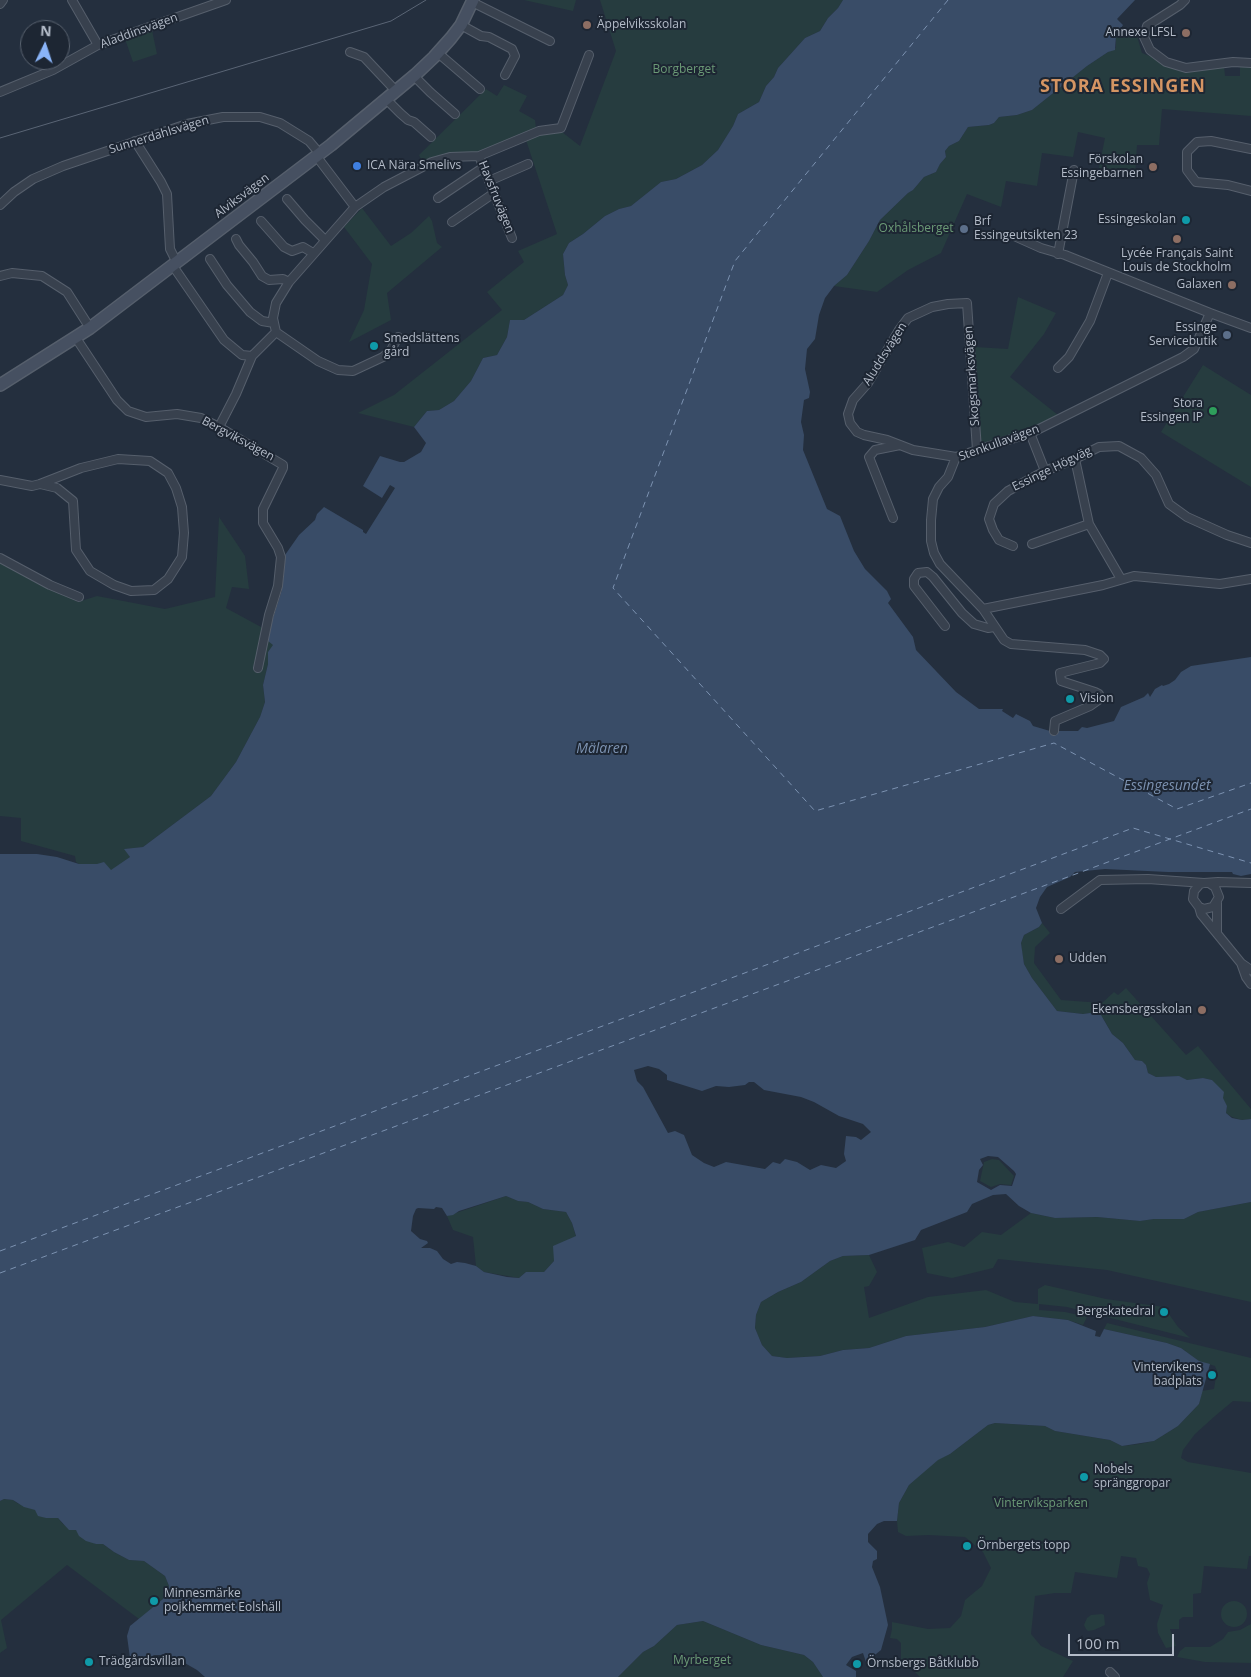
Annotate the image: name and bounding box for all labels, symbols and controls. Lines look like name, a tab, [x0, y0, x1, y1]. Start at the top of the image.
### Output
street label: Aladdinsvägen	[98, 10, 180, 52]
place label: Äppelviksskolan	[597, 18, 686, 32]
marker: Äppelviksskolan	[581, 19, 593, 31]
north arrow	[20, 20, 70, 70]
text: N	[40, 21, 52, 40]
place label: Annexe LFSL	[1106, 26, 1176, 40]
marker: Annexe LFSL	[1180, 27, 1192, 39]
park label: Borgberget	[653, 63, 715, 77]
district label: STORA ESSINGEN	[1038, 76, 1208, 98]
street label: Sunnerdahlsvägen	[107, 113, 211, 157]
place label: Förskolan Essingebarnen	[1061, 153, 1143, 181]
place label: ICA Nära Smelivs	[367, 159, 461, 173]
street label: Havsfruvägen	[475, 159, 517, 235]
marker: ICA Nära Smelivs	[351, 160, 363, 172]
marker: Förskolan Essingebarnen	[1147, 161, 1159, 173]
street label: Alviksvägen	[212, 171, 272, 221]
place label: Essingeskolan	[1098, 213, 1176, 227]
marker: Essingeskolan	[1180, 214, 1192, 226]
place label: Brf Essingeutsikten 23	[974, 215, 1078, 243]
park label: Oxhålsberget	[879, 222, 953, 236]
marker: Brf Essingeutsikten 23	[958, 223, 970, 235]
marker: Lycée Français Saint Louis de Stockholm	[1171, 233, 1183, 245]
place label: Lycée Français Saint Louis de Stockholm	[1121, 247, 1233, 275]
place label: Galaxen	[1177, 278, 1222, 292]
marker: Galaxen	[1226, 279, 1238, 291]
street label: Aluddsvägen	[860, 320, 910, 388]
place label: Essinge Servicebutik	[1149, 321, 1217, 349]
street label: Skogsmarksvägen	[961, 325, 983, 427]
marker: Essinge Servicebutik	[1221, 329, 1233, 341]
place label: Smedslättens gård	[384, 332, 460, 360]
marker: Smedslättens gård	[368, 340, 380, 352]
place label: Stora Essingen IP	[1140, 397, 1203, 425]
marker: Stora Essingen IP	[1207, 405, 1219, 417]
street label: Bergviksvägen	[199, 414, 277, 464]
street label: Stenkullavägen	[957, 422, 1041, 464]
street label: Essinge Högväg	[1010, 444, 1094, 494]
place label: Vision	[1080, 692, 1114, 706]
marker: Vision	[1064, 693, 1076, 705]
water label: Mälaren	[576, 741, 628, 757]
water label: Essingesundet	[1124, 778, 1210, 794]
place label: Udden	[1069, 952, 1107, 966]
marker: Udden	[1053, 953, 1065, 965]
place label: Ekensbergsskolan	[1092, 1003, 1192, 1017]
marker: Ekensbergsskolan	[1196, 1004, 1208, 1016]
place label: Bergskatedral	[1076, 1305, 1154, 1319]
marker: Bergskatedral	[1158, 1306, 1170, 1318]
place label: Vintervikens badplats	[1133, 1361, 1202, 1389]
marker: Vintervikens badplats	[1206, 1369, 1218, 1381]
place label: Nobels spränggropar	[1094, 1463, 1170, 1491]
marker: Nobels spränggropar	[1078, 1471, 1090, 1483]
park label: Vinterviksparken	[994, 1497, 1088, 1511]
place label: Örnbergets topp	[977, 1539, 1070, 1553]
marker: Örnbergets topp	[961, 1540, 973, 1552]
place label: Minnesmärke pojkhemmet Eolshäll	[164, 1587, 281, 1615]
marker: Minnesmärke pojkhemmet Eolshäll	[148, 1595, 160, 1607]
scale bar	[1071, 1624, 1177, 1656]
text: 100 m	[1076, 1633, 1120, 1653]
park label: Myrberget	[673, 1654, 731, 1668]
place label: Trädgårdsvillan	[99, 1655, 185, 1669]
marker: Trädgårdsvillan	[83, 1656, 95, 1668]
place label: Örnsbergs Båtklubb	[867, 1657, 979, 1671]
marker: Örnsbergs Båtklubb	[851, 1658, 863, 1670]

